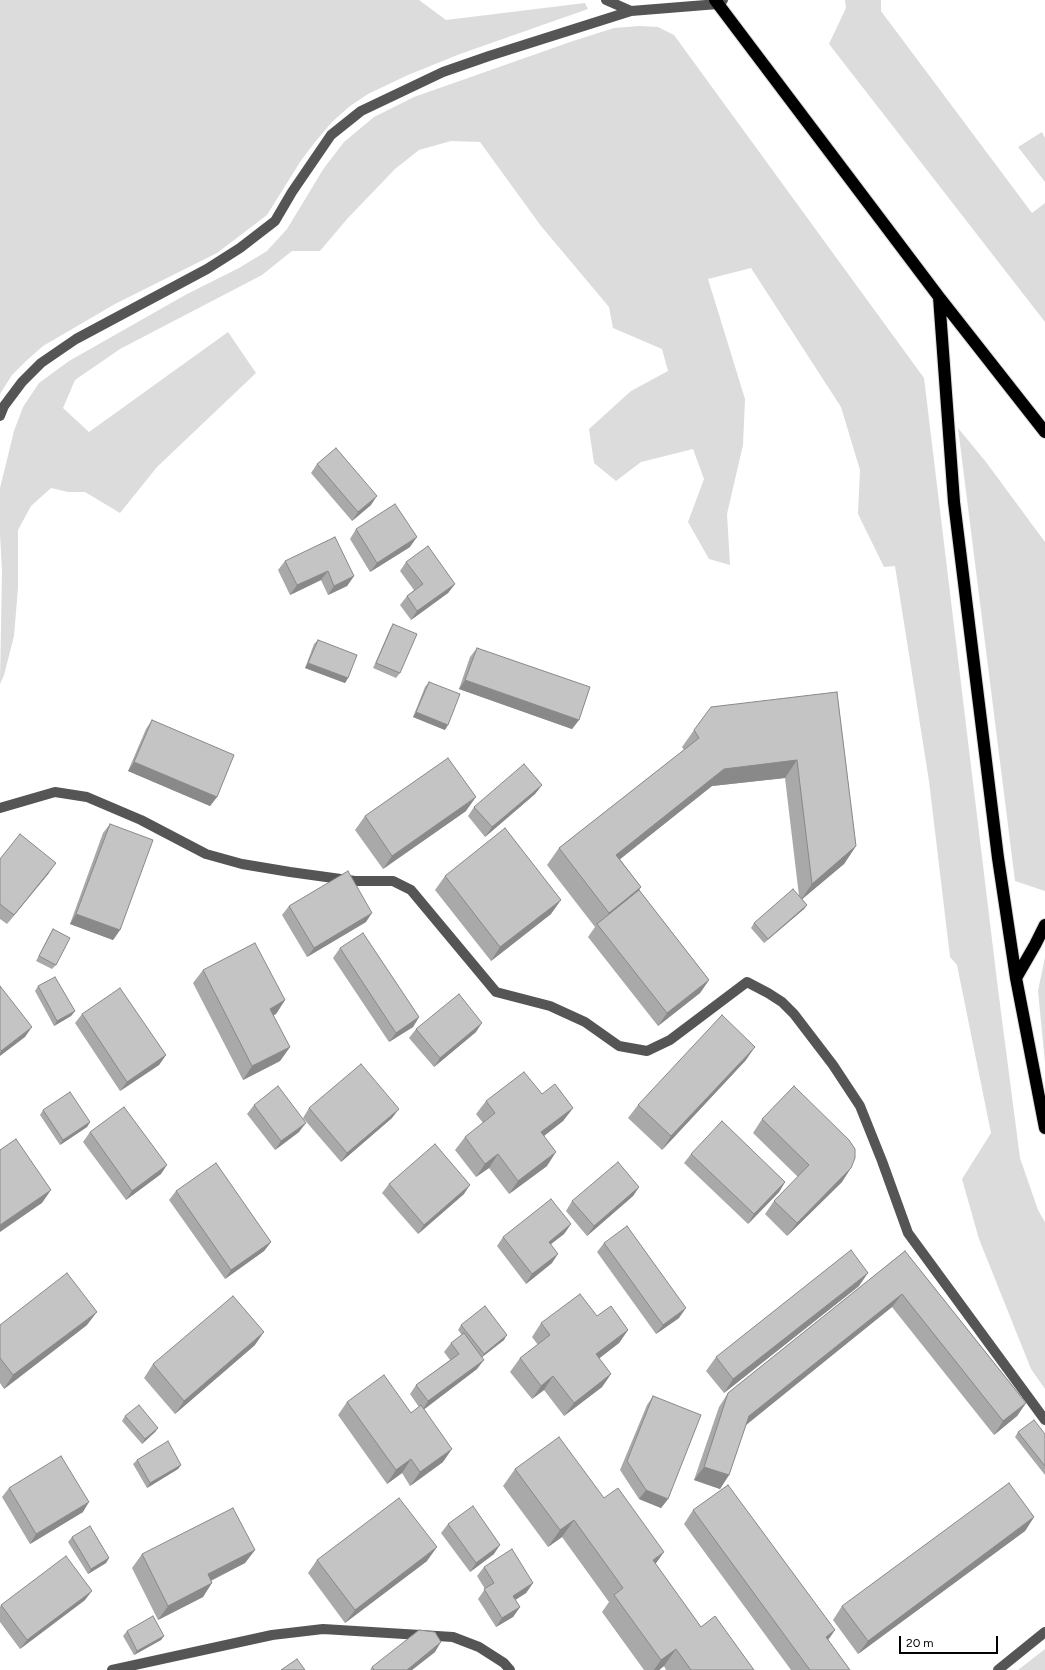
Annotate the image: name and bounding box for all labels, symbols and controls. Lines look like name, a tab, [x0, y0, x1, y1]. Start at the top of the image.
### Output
scale bar	[901, 1628, 1000, 1654]
text: 20 m	[906, 1636, 934, 1650]

